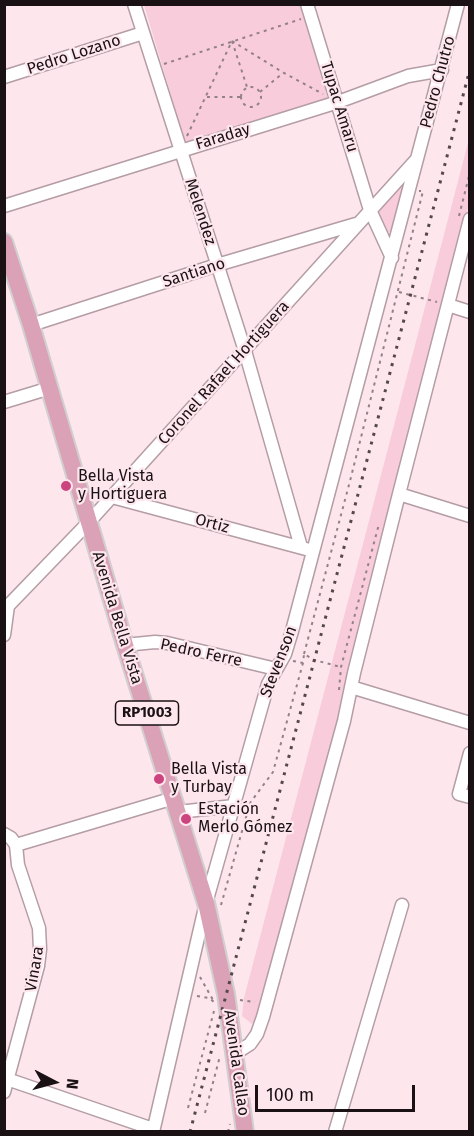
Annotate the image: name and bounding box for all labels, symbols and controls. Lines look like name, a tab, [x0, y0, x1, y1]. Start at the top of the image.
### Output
street label: Pedro Lozano	[25, 31, 123, 79]
street label: Pedro Chutro	[416, 34, 460, 130]
street label: Tupac Amaru	[316, 59, 362, 155]
street label: Faraday	[194, 120, 252, 154]
street label: Melendez	[180, 176, 220, 248]
street label: Santiano	[160, 254, 228, 292]
street label: Coronel Rafael Hortiguera	[154, 297, 294, 449]
place label: Bella Vista y Hortiguera	[78, 467, 167, 505]
marker: Bella Vista y Hortiguera	[59, 479, 73, 493]
street label: Ortiz	[193, 510, 231, 538]
street label: Avenida Bella Vista	[88, 549, 146, 687]
street label: Stevenson	[257, 624, 301, 700]
street label: Pedro Ferre	[158, 635, 244, 671]
road number: RP1003	[116, 701, 178, 725]
place label: Bella Vista y Turbay	[171, 760, 247, 798]
marker: Bella Vista y Turbay	[152, 772, 166, 786]
place label: Estación Merlo Gómez	[198, 800, 292, 838]
marker: Estación Merlo Gómez	[179, 812, 193, 826]
street label: Vinara	[22, 945, 48, 993]
street label: Avenida Callao	[219, 1009, 253, 1117]
north arrow	[24, 1052, 84, 1112]
scale bar	[258, 1073, 418, 1111]
text: N	[62, 1078, 82, 1090]
text: 100 m	[266, 1084, 314, 1106]

